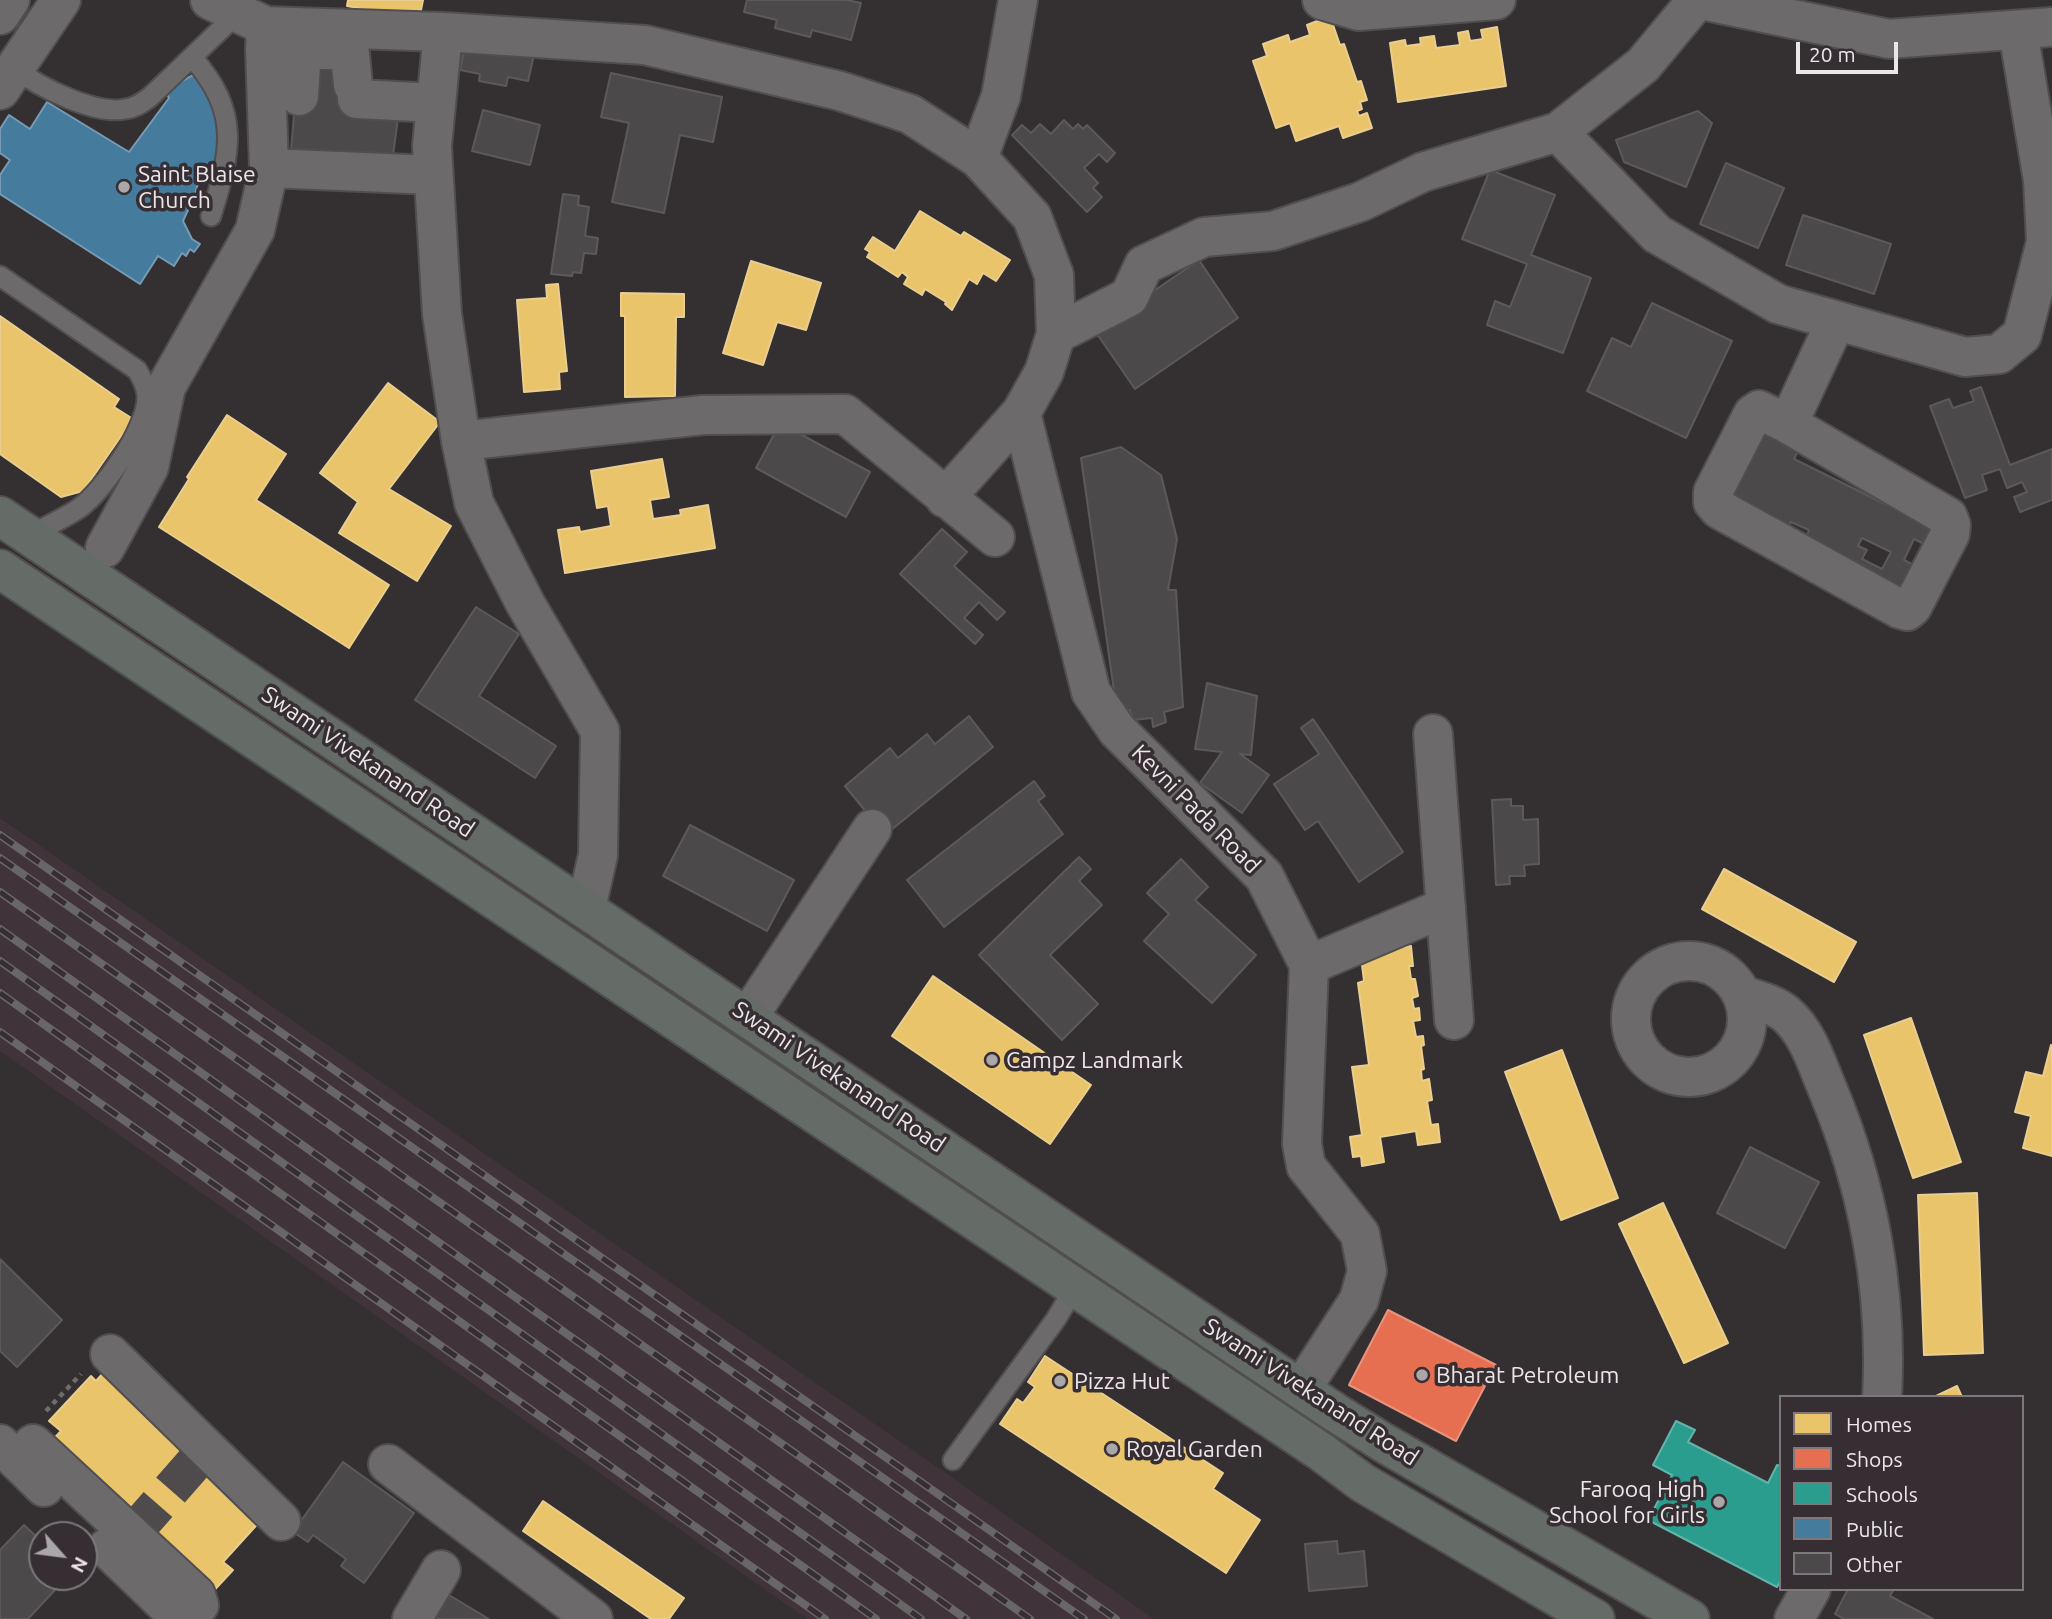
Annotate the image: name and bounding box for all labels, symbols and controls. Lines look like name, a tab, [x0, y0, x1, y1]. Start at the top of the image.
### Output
scale bar	[1800, 28, 1902, 72]
text: 20 m	[1809, 42, 1856, 66]
place label: Saint Blaise Church	[138, 160, 256, 214]
marker: Saint Blaise Church	[116, 179, 132, 195]
street label: Swami Vivekanand Road	[256, 681, 480, 843]
street label: Kevni Pada Road	[1126, 739, 1266, 879]
street label: Swami Vivekanand Road	[727, 996, 951, 1158]
place label: Campz Landmark	[1006, 1046, 1183, 1074]
marker: Campz Landmark	[984, 1052, 1000, 1068]
street label: Swami Vivekanand Road	[1198, 1312, 1424, 1472]
place label: Bharat Petroleum	[1436, 1361, 1619, 1389]
place label: Pizza Hut	[1074, 1367, 1170, 1395]
marker: Bharat Petroleum	[1414, 1367, 1430, 1383]
marker: Pizza Hut	[1052, 1373, 1068, 1389]
legend	[1779, 1395, 2024, 1591]
text: Homes	[1846, 1412, 1912, 1436]
place label: Royal Garden	[1126, 1435, 1263, 1463]
marker: Royal Garden	[1104, 1441, 1120, 1457]
text: Shops	[1846, 1447, 1903, 1471]
place label: Farooq High School for Girls	[1549, 1475, 1705, 1529]
text: Schools	[1846, 1482, 1918, 1506]
marker: Farooq High School for Girls	[1711, 1494, 1727, 1510]
text: Public	[1846, 1517, 1903, 1541]
north arrow	[28, 1521, 98, 1591]
text: Other	[1846, 1552, 1902, 1576]
text: N	[67, 1553, 93, 1576]

